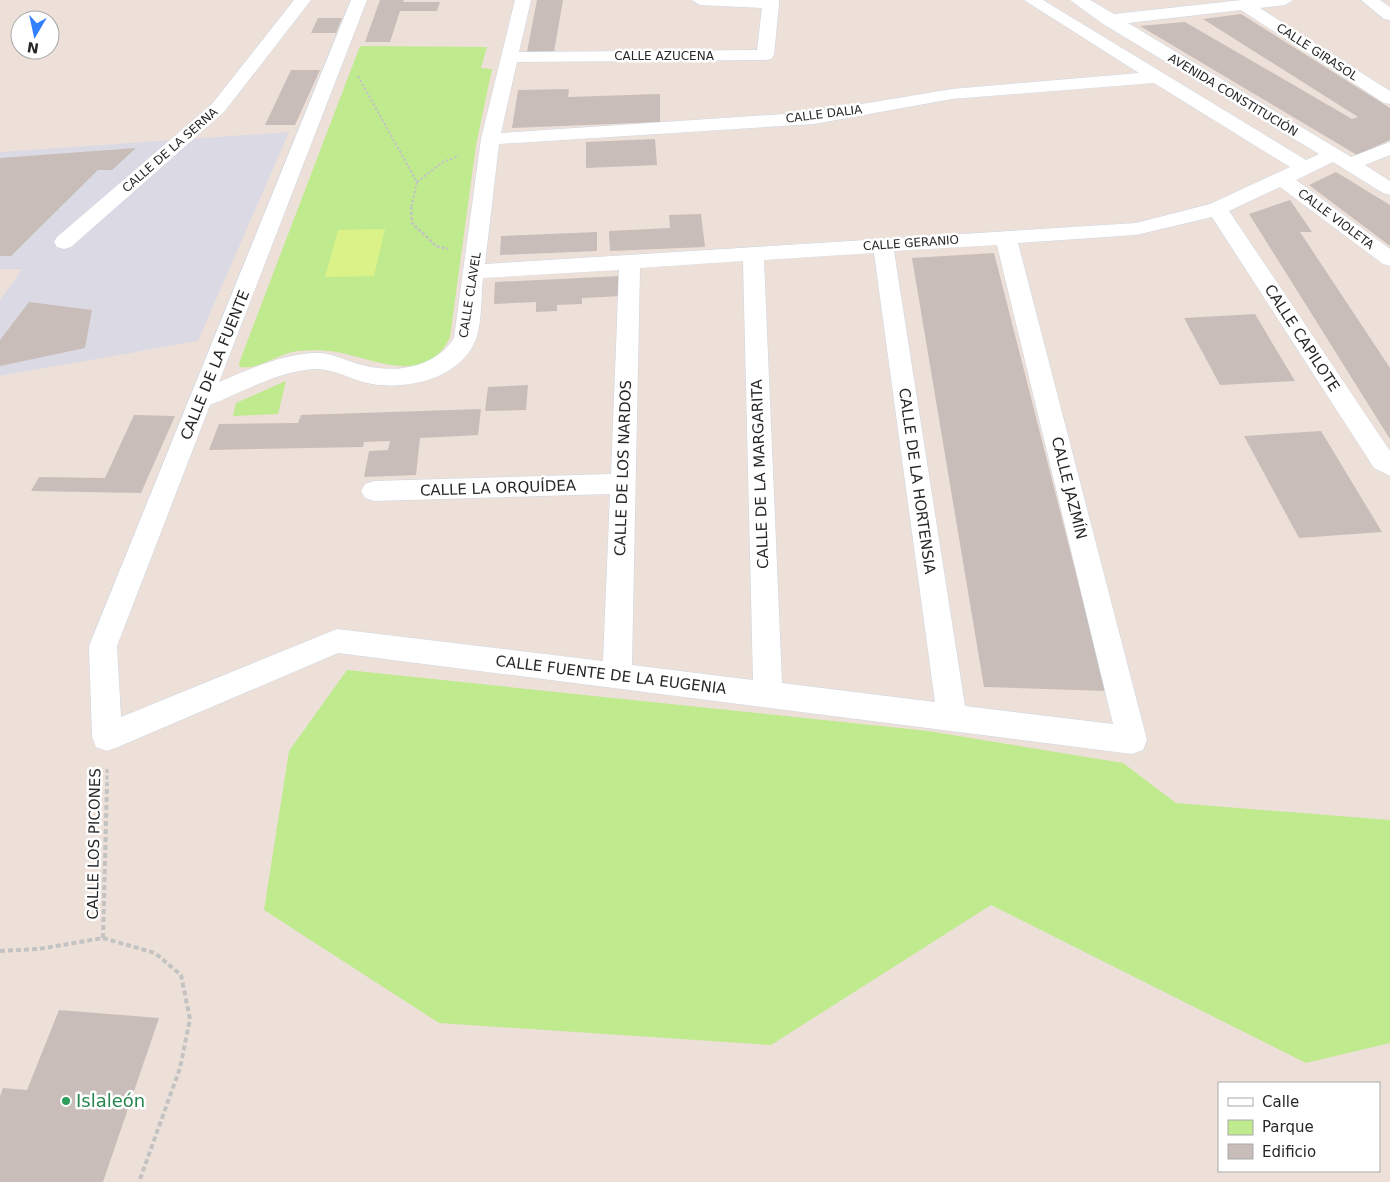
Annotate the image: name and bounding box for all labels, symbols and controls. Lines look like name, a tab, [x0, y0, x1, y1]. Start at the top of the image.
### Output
north arrow	[10, 10, 60, 60]
street label: CALLE GIRASOL	[1274, 21, 1360, 84]
text: N	[26, 39, 40, 57]
street label: CALLE AZUCENA	[614, 49, 715, 63]
street label: AVENIDA CONSTITUCIÓN	[1166, 50, 1301, 139]
street label: CALLE DALIA	[785, 102, 864, 126]
street label: CALLE DE LA SERNA	[119, 104, 221, 195]
street label: CALLE VIOLETA	[1295, 186, 1377, 253]
street label: CALLE GERANIO	[862, 233, 960, 253]
street label: CALLE CLAVEL	[456, 251, 484, 339]
street label: CALLE CAPILOTE	[1261, 281, 1343, 395]
street label: CALLE DE LA FUENTE	[177, 287, 253, 443]
street label: CALLE DE LA MARGARITA	[748, 378, 772, 569]
street label: CALLE DE LOS NARDOS	[611, 380, 635, 556]
street label: CALLE DE LA HORTENSIA	[895, 387, 939, 576]
street label: CALLE JAZMÍN	[1048, 435, 1091, 541]
street label: CALLE LA ORQUÍDEA	[420, 475, 577, 500]
street label: CALLE FUENTE DE LA EUGENIA	[495, 652, 728, 698]
street label: CALLE LOS PICONES	[84, 768, 104, 920]
legend	[1218, 1082, 1380, 1172]
place label: Islaleón	[76, 1090, 145, 1111]
text: Calle	[1262, 1093, 1299, 1111]
marker: Islaleón	[60, 1095, 72, 1107]
text: Parque	[1262, 1118, 1314, 1136]
text: Edificio	[1262, 1143, 1316, 1161]

